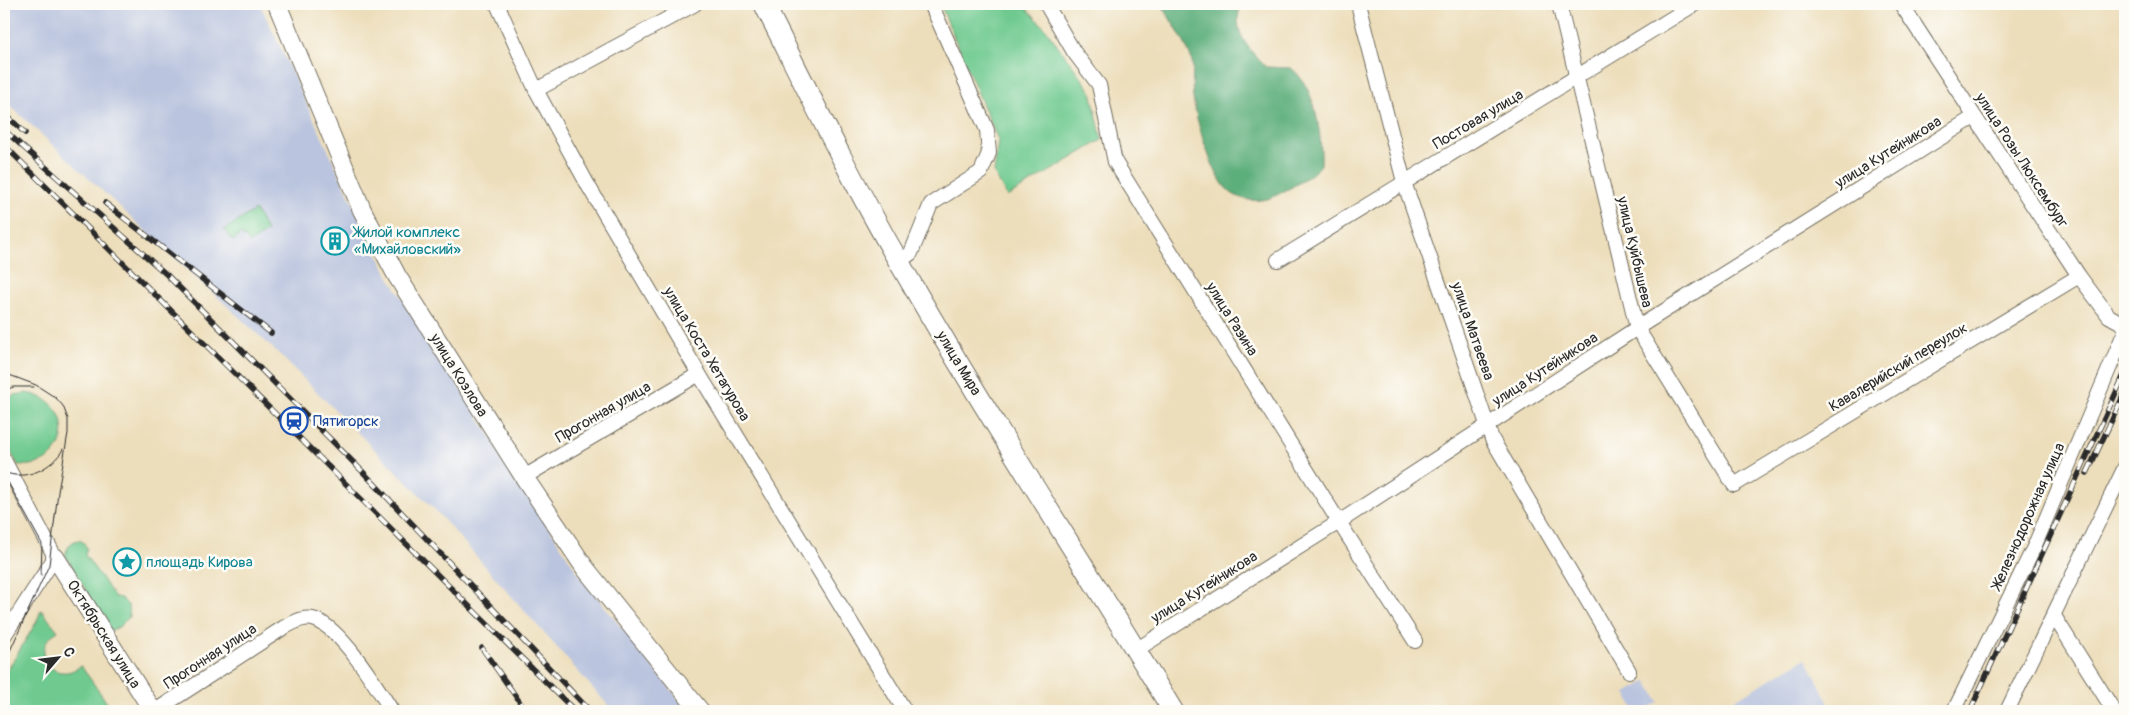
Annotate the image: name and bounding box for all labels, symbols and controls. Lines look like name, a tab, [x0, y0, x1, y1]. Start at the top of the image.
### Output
street label: Постовая улица	[1430, 85, 1527, 154]
street label: улица Розы Люксембург	[1970, 89, 2072, 231]
street label: улица Кутейникова	[1831, 112, 1945, 193]
street label: улица Куйбышева	[1612, 194, 1657, 310]
place label: Жилой комплекс «Михайловский»	[352, 223, 461, 259]
building icon: Жилой комплекс «Михайловский»	[320, 226, 350, 256]
street label: улица Разина	[1201, 278, 1262, 360]
street label: улица Матвеева	[1447, 279, 1498, 383]
street label: улица Коста Хетагурова	[658, 283, 754, 425]
street label: Кавалерийский переулок	[1826, 318, 1971, 416]
street label: улица Мира	[931, 327, 985, 399]
street label: улица Кутейникова	[1488, 328, 1602, 411]
street label: улица Козлова	[425, 329, 492, 421]
street label: Прогонная улица	[552, 377, 654, 447]
station icon: Пятигорск	[279, 406, 309, 436]
place label: Пятигорск	[313, 412, 379, 431]
street label: Железнодорожная улица	[1987, 440, 2069, 594]
place icon: площадь Кирова	[112, 547, 142, 577]
street label: улица Кутейникова	[1147, 547, 1261, 628]
place label: площадь Кирова	[146, 553, 253, 572]
street label: Октябрьская улица	[63, 576, 145, 692]
street label: Прогонная улица	[160, 619, 260, 693]
north arrow	[32, 632, 82, 682]
text: С	[60, 644, 79, 660]

